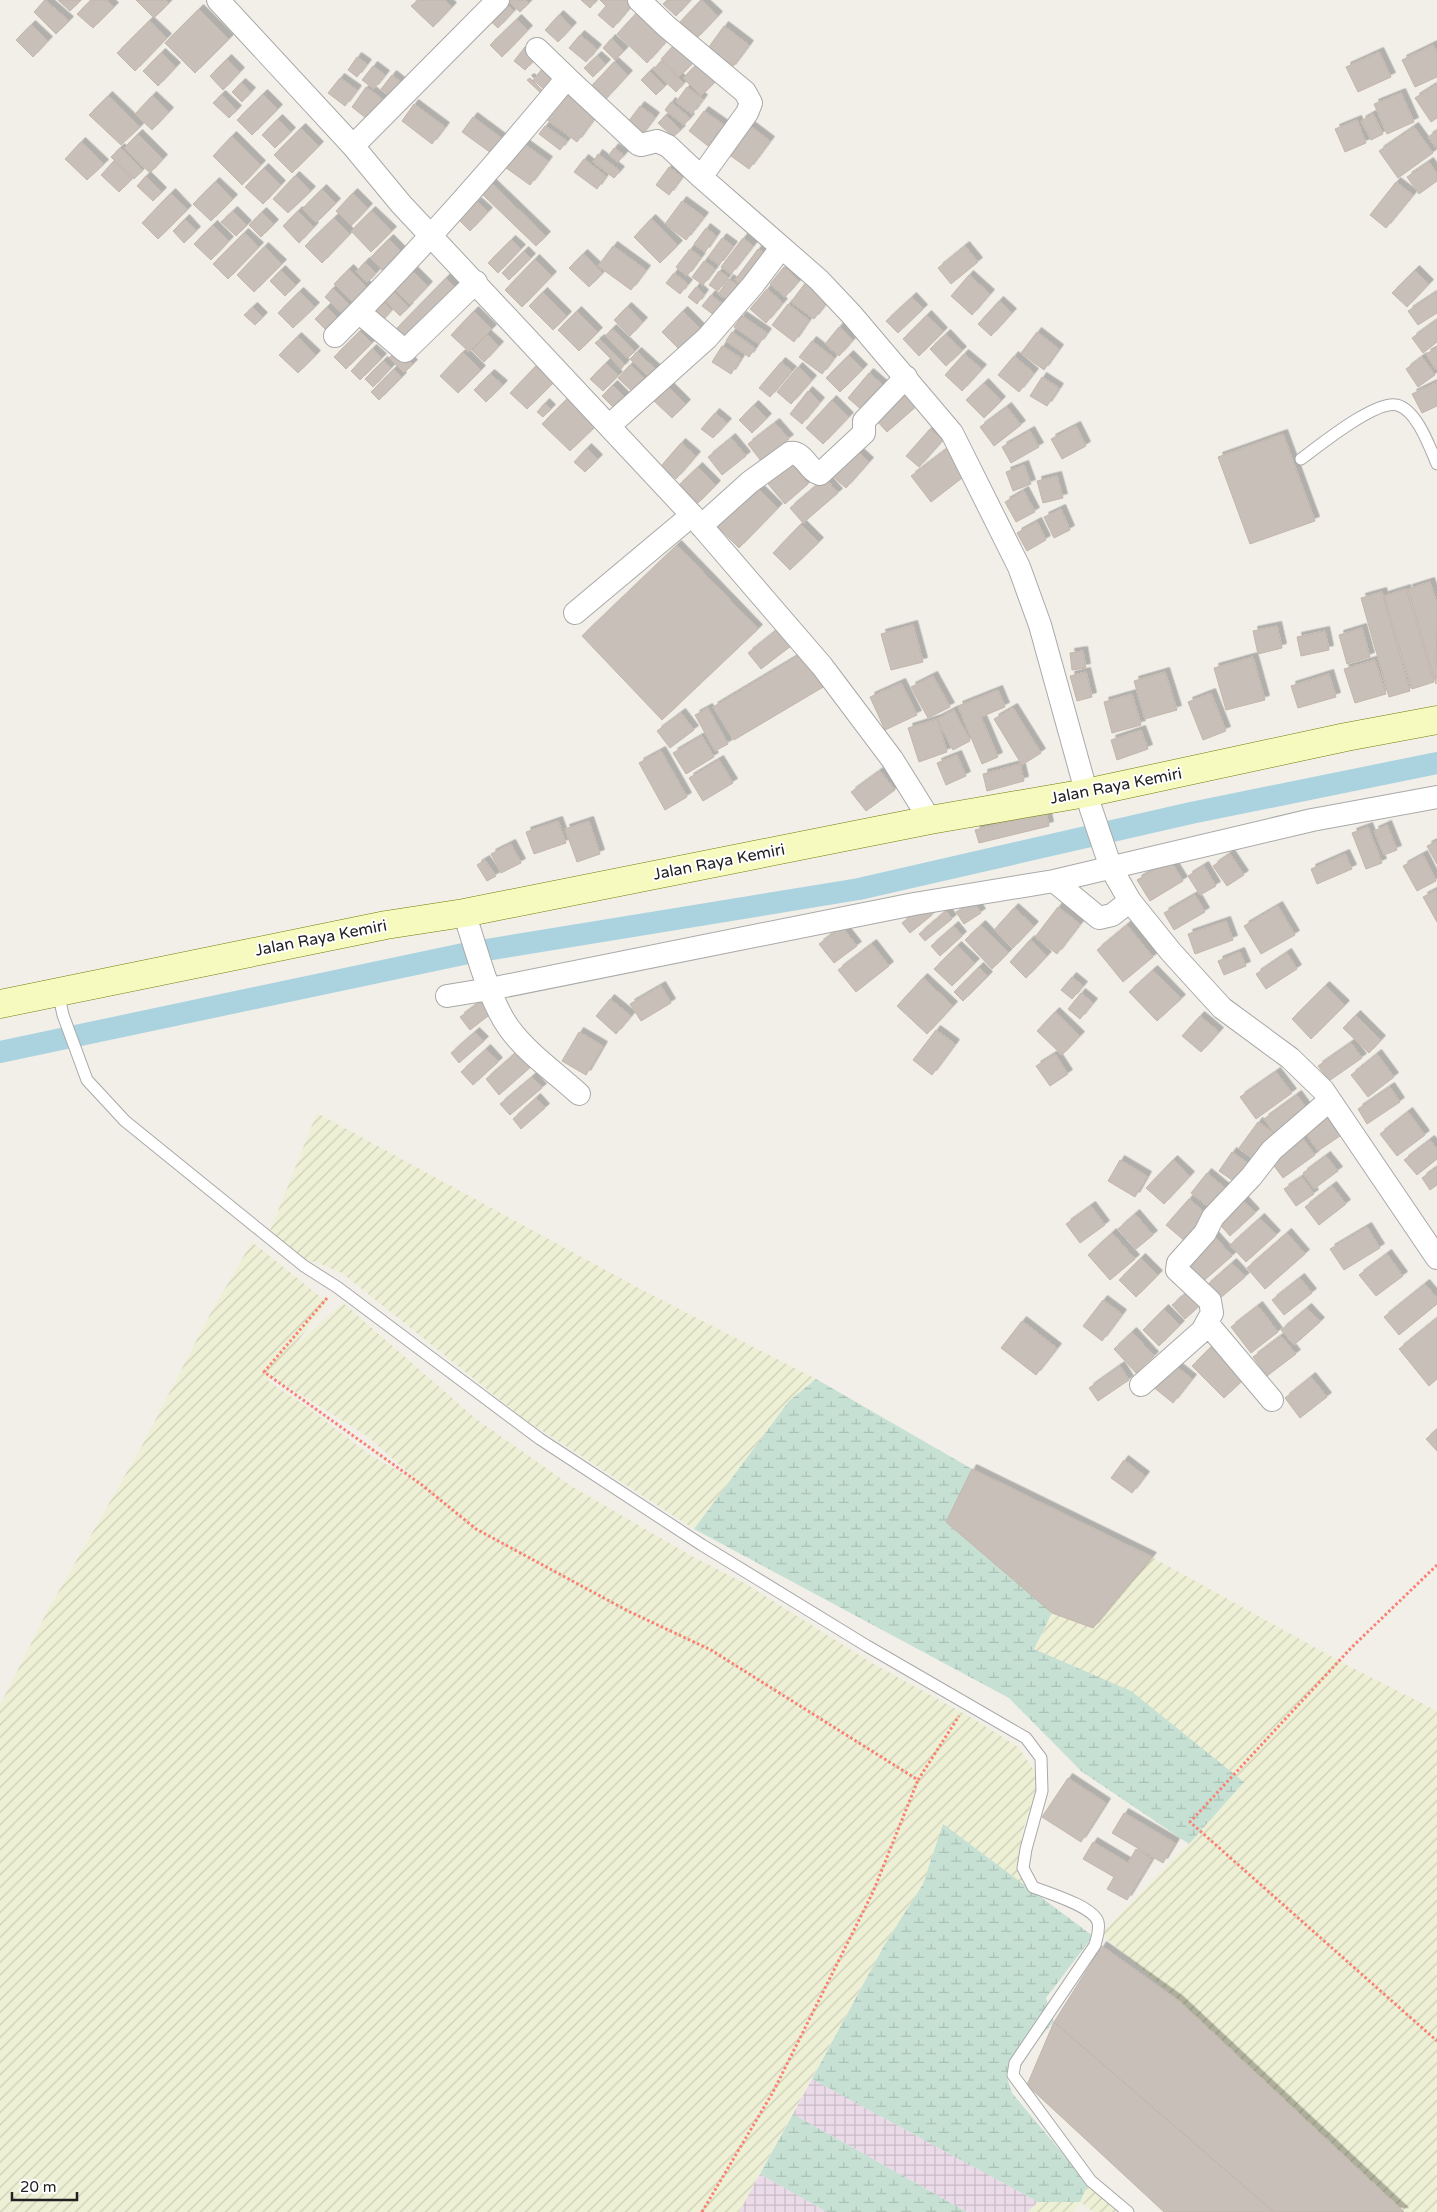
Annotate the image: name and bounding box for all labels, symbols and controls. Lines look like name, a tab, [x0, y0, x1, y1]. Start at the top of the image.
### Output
street label: Jalan Raya Kemiri	[1048, 763, 1184, 809]
street label: Jalan Raya Kemiri	[651, 839, 787, 885]
street label: Jalan Raya Kemiri	[253, 915, 389, 961]
scale bar	[12, 2170, 78, 2202]
text: 20 m	[20, 2178, 57, 2196]

